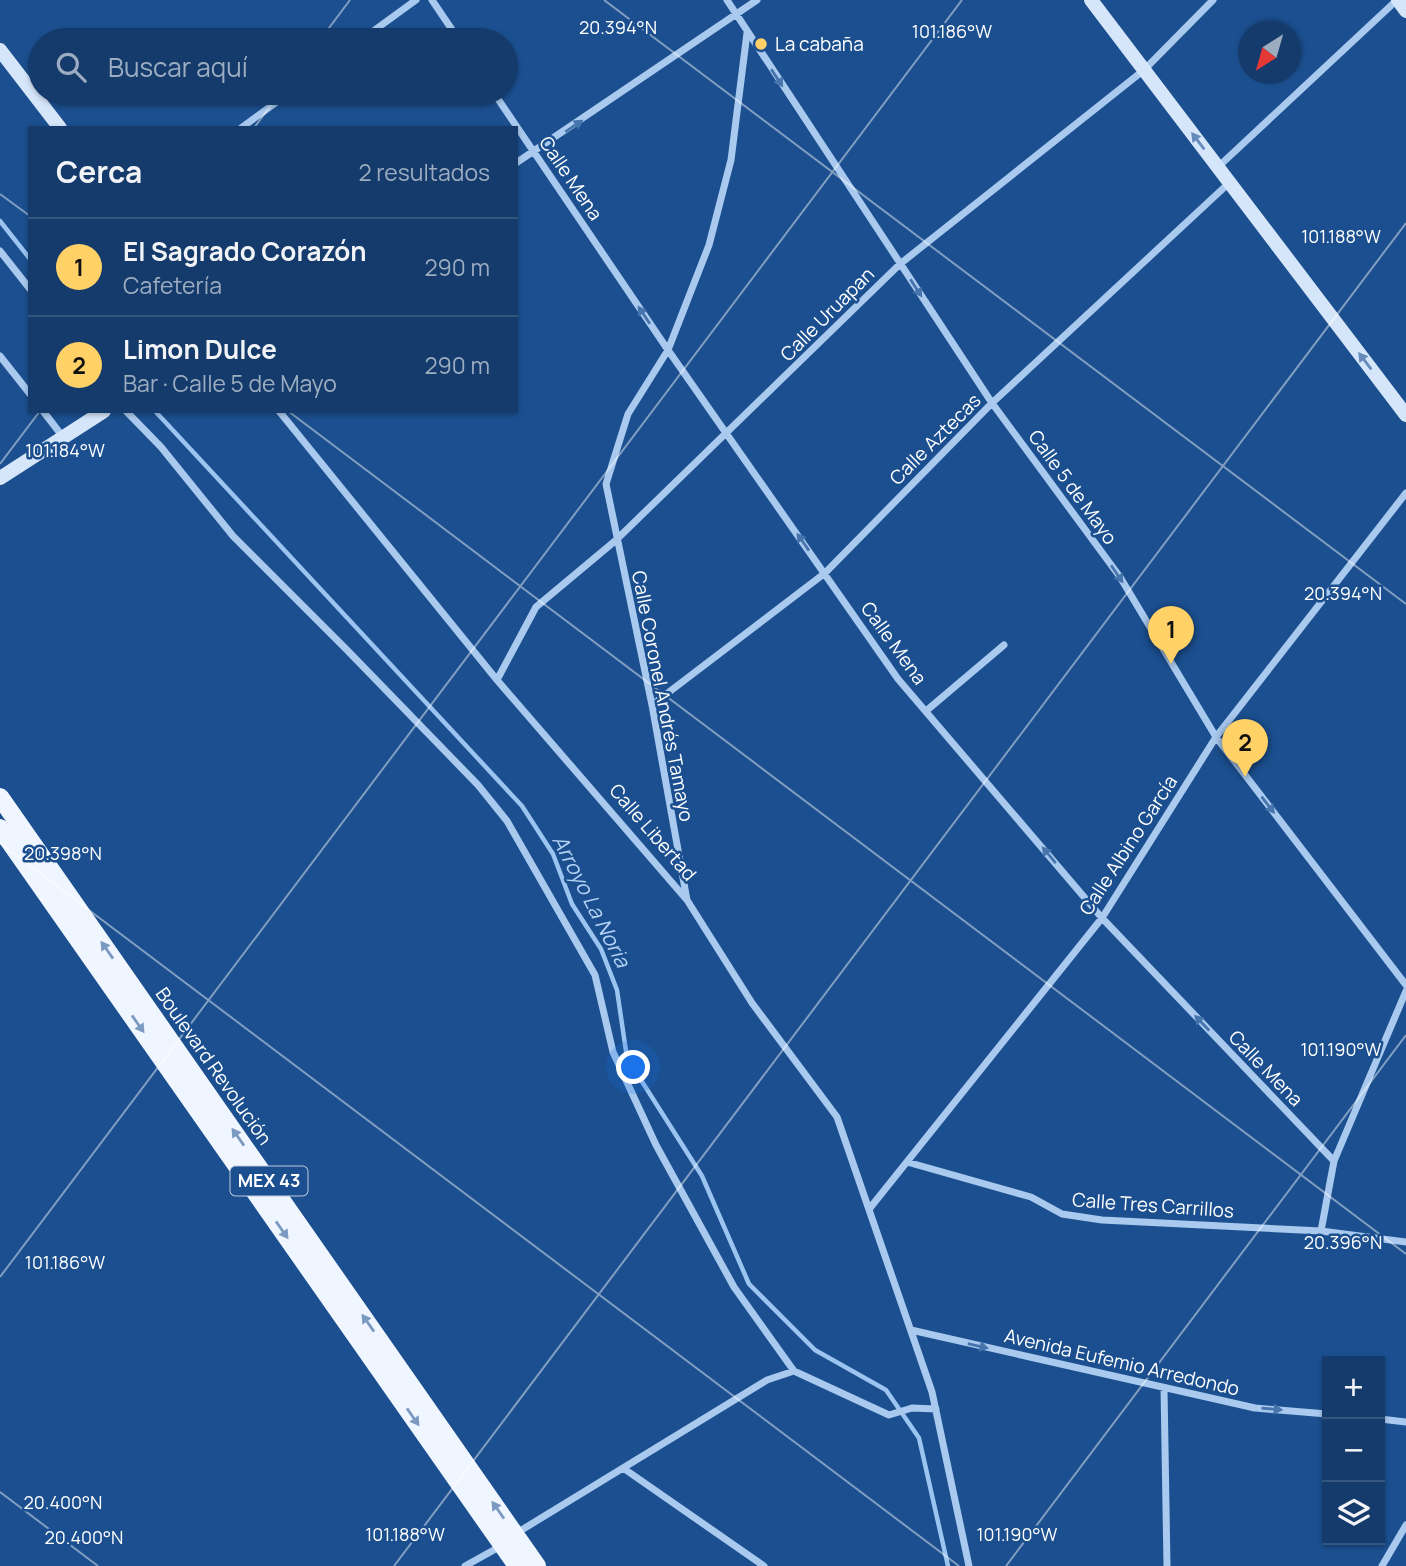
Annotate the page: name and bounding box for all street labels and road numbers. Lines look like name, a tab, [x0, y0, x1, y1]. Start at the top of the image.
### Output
street label: Calle Mena	[533, 131, 609, 225]
street label: Calle Uruapan	[774, 261, 880, 367]
street label: Calle Aztecas	[884, 388, 986, 490]
street label: Calle 5 de Mayo	[1023, 424, 1123, 550]
street label: Calle Coronel Andrés Tamayo	[626, 568, 700, 824]
street label: Calle Mena	[855, 596, 933, 690]
street label: Calle Albino García	[1073, 770, 1183, 920]
street label: Calle Libertad	[604, 778, 702, 886]
street label: Boulevard Revolución	[150, 982, 278, 1150]
street label: Calle Mena	[1223, 1024, 1309, 1112]
road number: MEX 43	[230, 1166, 308, 1196]
street label: Calle Tres Carrillos	[1071, 1186, 1235, 1224]
street label: Avenida Eufemio Arredondo	[1002, 1322, 1242, 1402]

